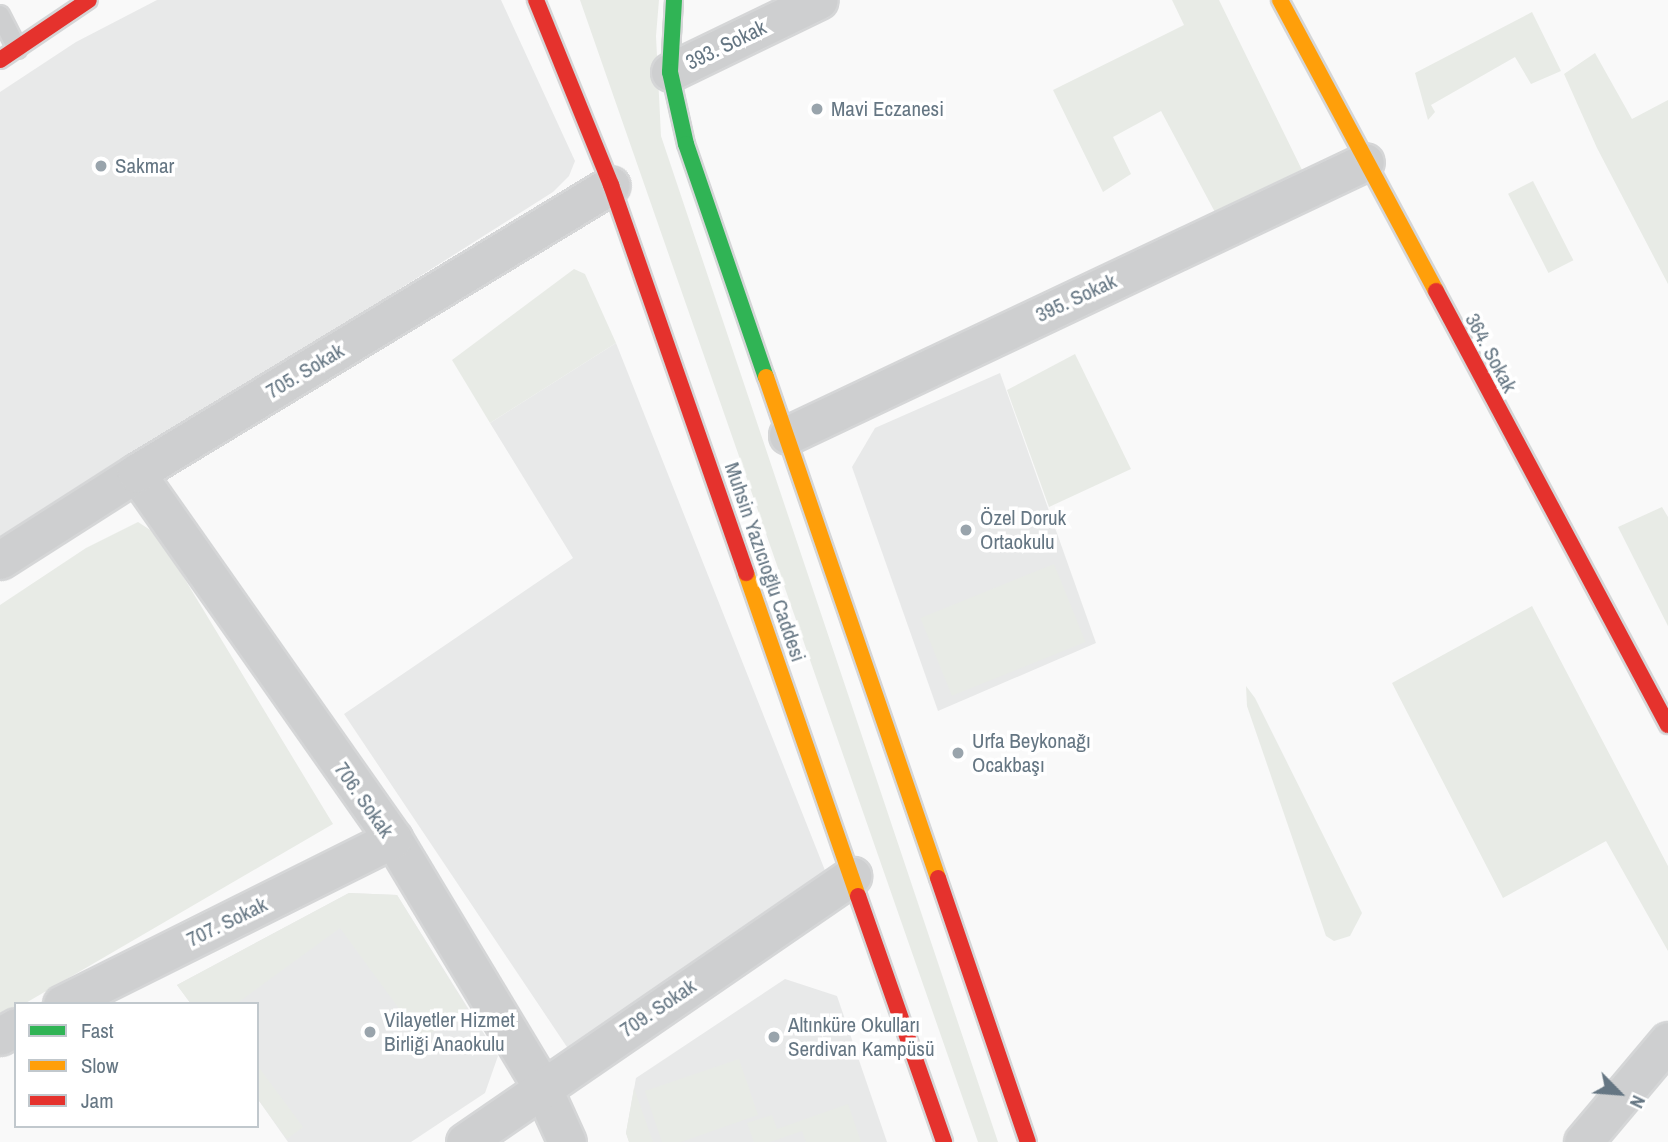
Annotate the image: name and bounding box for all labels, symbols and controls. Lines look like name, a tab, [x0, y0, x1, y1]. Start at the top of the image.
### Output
street label: 393. Sokak	[682, 15, 770, 75]
place label: Mavi Eczanesi	[831, 96, 944, 122]
marker: Mavi Eczanesi	[809, 101, 825, 117]
place label: Sakmar	[115, 153, 174, 179]
marker: Sakmar	[93, 158, 109, 174]
street label: 395. Sokak	[1032, 268, 1120, 328]
street label: 364. Sokak	[1460, 309, 1522, 397]
street label: 705. Sokak	[262, 338, 348, 404]
street label: Muhsin Yazıcıoğlu Caddesi	[719, 459, 811, 665]
place label: Özel Doruk Ortaokulu	[980, 505, 1066, 555]
marker: Özel Doruk Ortaokulu	[958, 522, 974, 538]
place label: Urfa Beykonağı Ocakbaşı	[972, 728, 1091, 778]
marker: Urfa Beykonağı Ocakbaşı	[950, 745, 966, 761]
street label: 706. Sokak	[329, 757, 399, 843]
street label: 707. Sokak	[183, 892, 271, 952]
street label: 709. Sokak	[615, 973, 701, 1043]
legend	[14, 1002, 259, 1128]
place label: Vilayetler Hizmet Birliği Anaokulu	[384, 1007, 515, 1057]
place label: Altınküre Okulları Serdivan Kampüsü	[788, 1012, 934, 1062]
text: Fast	[81, 1016, 114, 1045]
marker: Vilayetler Hizmet Birliği Anaokulu	[362, 1024, 378, 1040]
marker: Altınküre Okulları Serdivan Kampüsü	[766, 1029, 782, 1045]
text: Slow	[81, 1051, 118, 1080]
north arrow	[1584, 1058, 1654, 1128]
text: Jam	[81, 1086, 114, 1115]
text: N	[1624, 1091, 1652, 1112]

